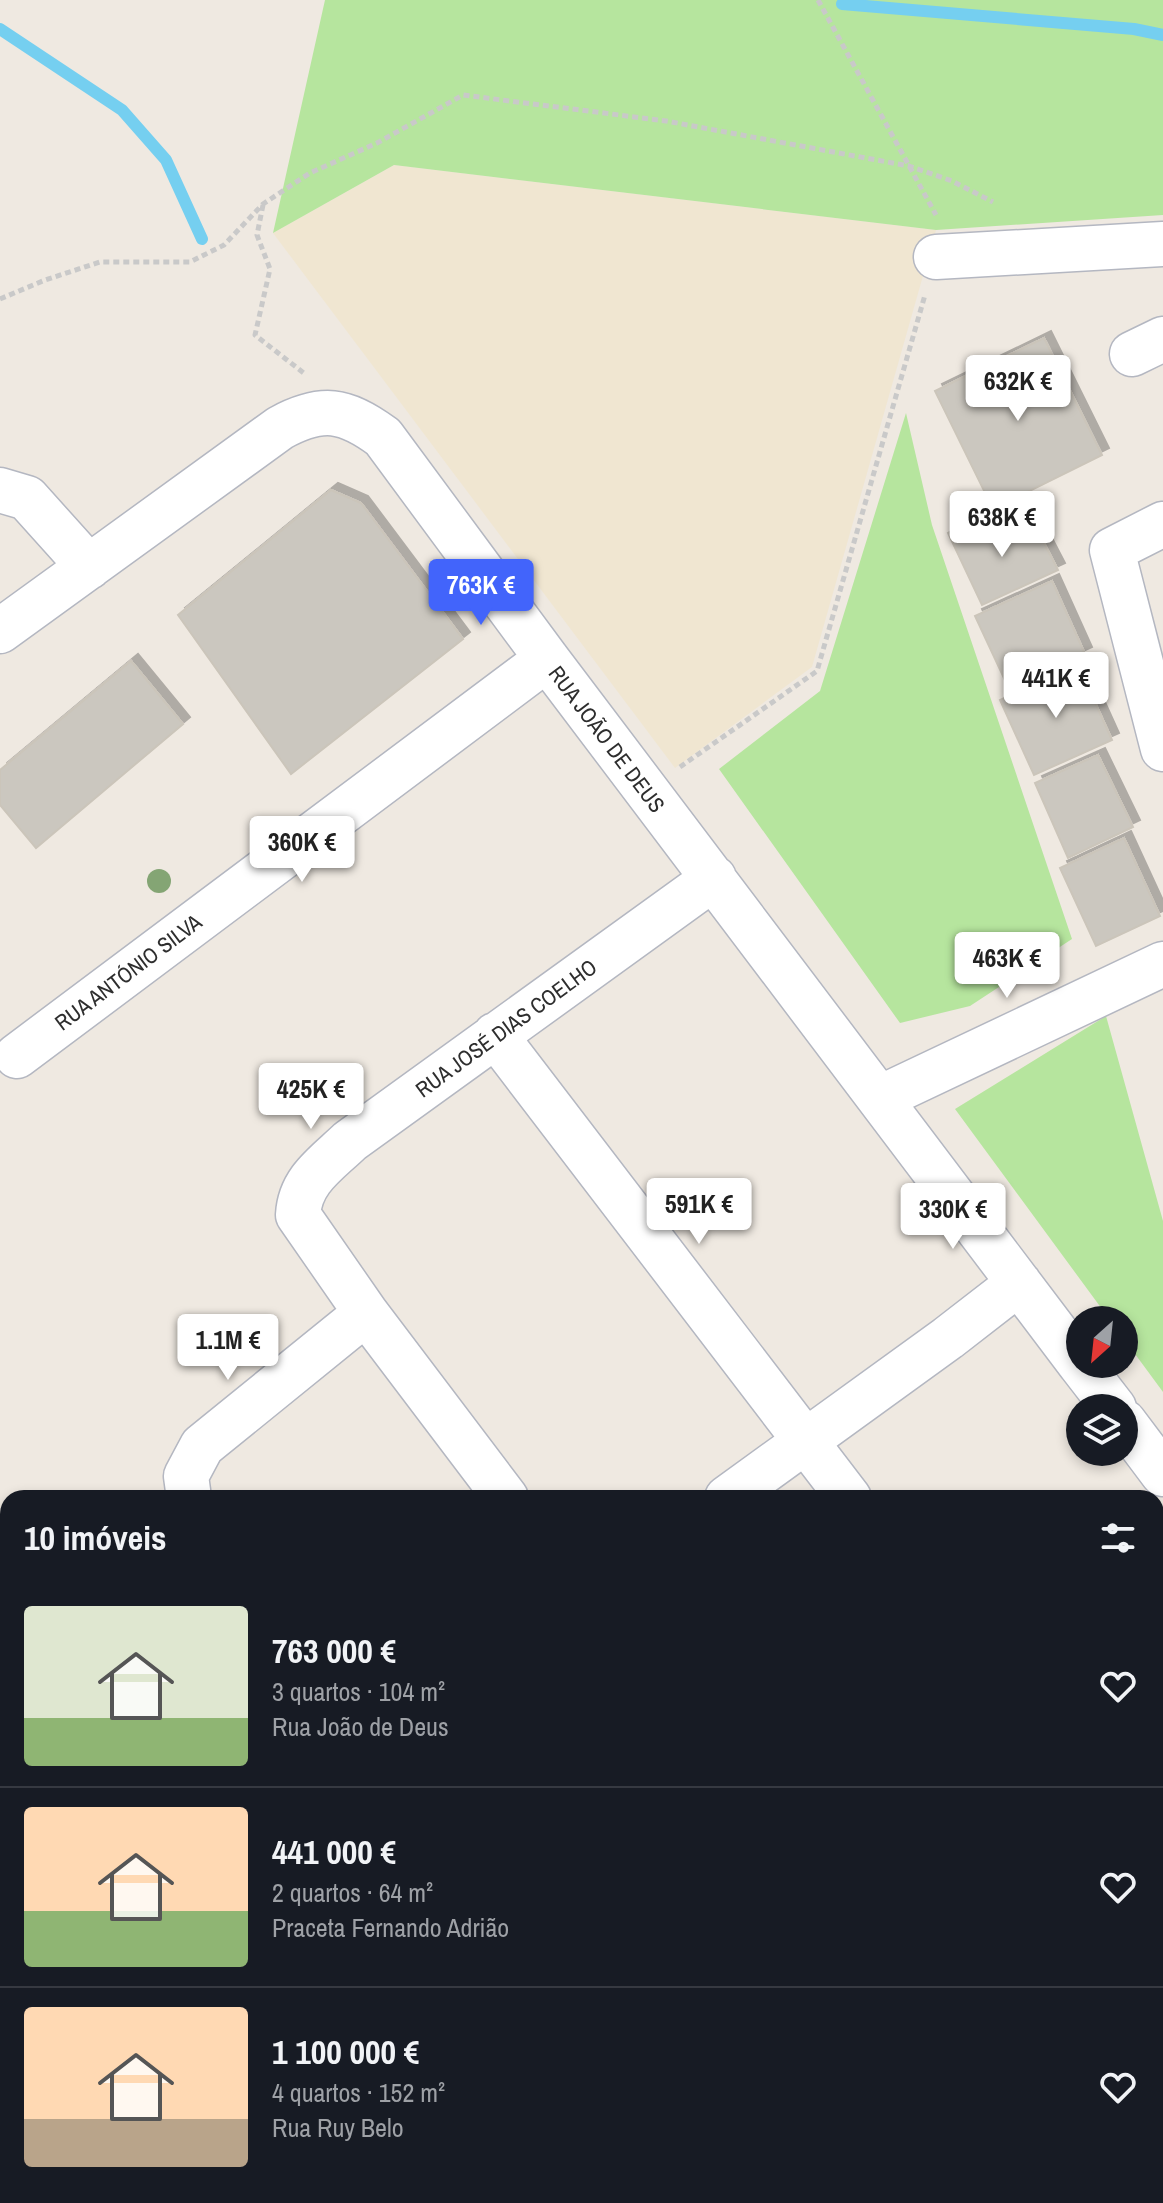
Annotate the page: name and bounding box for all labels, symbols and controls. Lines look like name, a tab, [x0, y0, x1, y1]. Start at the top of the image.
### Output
pin: 632K €	[953, 355, 1083, 423]
text: 632K €	[984, 363, 1052, 398]
pin: 638K €	[937, 491, 1067, 559]
text: 638K €	[968, 499, 1036, 534]
pin: 763K €	[416, 559, 546, 627]
text: 763K €	[447, 567, 515, 602]
pin: 441K €	[991, 652, 1121, 720]
street label: RUA JOÃO DE DEUS	[542, 660, 672, 818]
text: 441K €	[1022, 660, 1090, 695]
pin: 360K €	[237, 816, 367, 884]
text: 360K €	[268, 824, 336, 859]
street label: RUA ANTÓNIO SILVA	[48, 906, 208, 1037]
pin: 463K €	[942, 932, 1072, 1000]
text: 463K €	[973, 940, 1041, 975]
street label: RUA JOSÉ DIAS COELHO	[409, 952, 603, 1104]
pin: 425K €	[246, 1063, 376, 1131]
text: 425K €	[277, 1071, 345, 1106]
pin: 591K €	[634, 1178, 764, 1246]
pin: 330K €	[888, 1183, 1018, 1251]
text: 591K €	[665, 1186, 733, 1221]
text: 330K €	[919, 1191, 987, 1226]
north arrow	[1066, 1306, 1138, 1378]
map controls	[1066, 1306, 1138, 1466]
pin: 1.1M €	[163, 1314, 293, 1382]
text: 1.1M €	[195, 1322, 261, 1357]
button: layers	[1066, 1394, 1138, 1466]
text: 10 imóveis	[24, 1515, 167, 1561]
icon: filters	[1096, 1516, 1140, 1560]
text: 763 000 €	[272, 1628, 396, 1674]
icon: home	[88, 1638, 184, 1734]
icon: heart	[1096, 1664, 1140, 1708]
text: 3 quartos · 104 m²	[272, 1674, 445, 1709]
text: Rua João de Deus	[272, 1709, 449, 1744]
text: 441 000 €	[272, 1829, 396, 1875]
icon: home	[88, 1839, 184, 1935]
icon: heart	[1096, 1865, 1140, 1909]
text: 2 quartos · 64 m²	[272, 1875, 433, 1910]
text: Praceta Fernando Adrião	[272, 1910, 509, 1945]
text: 1 100 000 €	[272, 2029, 419, 2075]
icon: home	[88, 2039, 184, 2135]
icon: heart	[1096, 2065, 1140, 2109]
text: 4 quartos · 152 m²	[272, 2075, 445, 2110]
text: Rua Ruy Belo	[272, 2110, 404, 2145]

